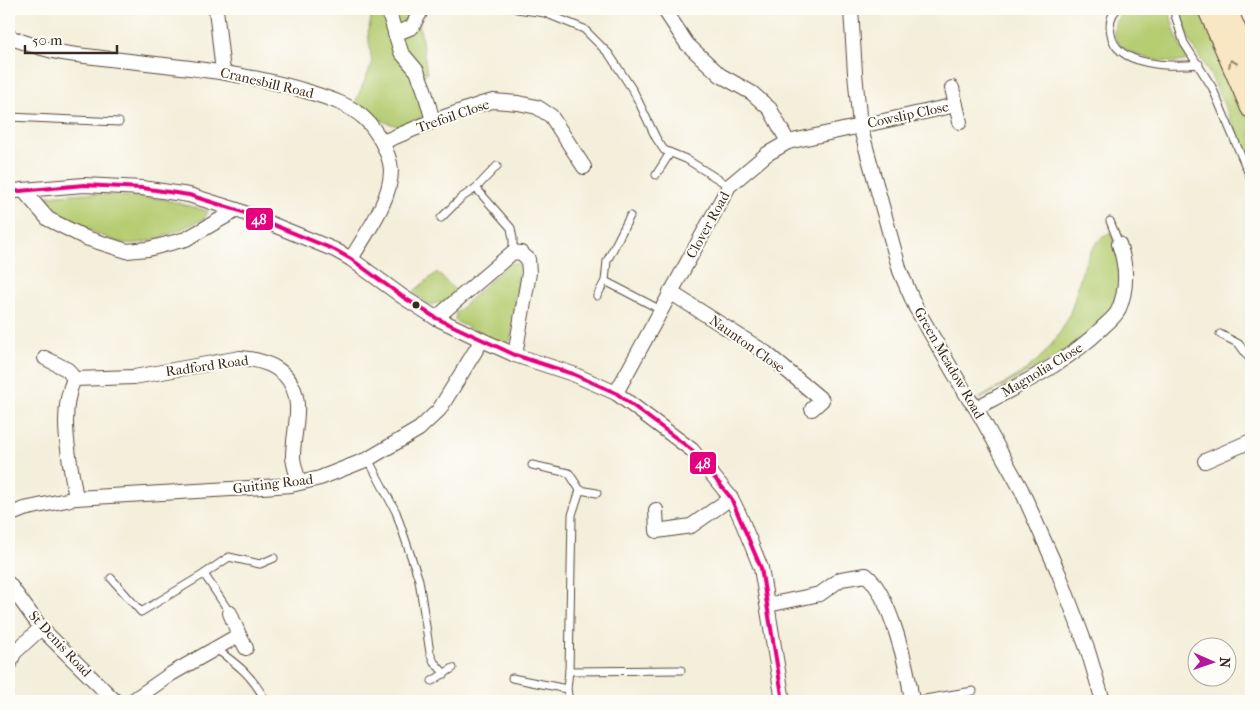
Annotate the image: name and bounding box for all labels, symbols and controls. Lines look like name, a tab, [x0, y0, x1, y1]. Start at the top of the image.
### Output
scale bar	[25, 22, 118, 54]
text: 50 m	[32, 31, 63, 49]
one-way arrow	[1227, 59, 1238, 68]
street label: Cranesbill Road	[219, 64, 316, 102]
street label: Trefoil Close	[414, 96, 492, 136]
street label: Cowslip Close	[866, 98, 950, 132]
street label: Clover Road	[683, 188, 734, 261]
line badge: 48	[245, 207, 274, 231]
text: 48	[250, 211, 267, 228]
unlabelled marker	[411, 300, 421, 310]
street label: Green Meadow Road	[910, 304, 988, 422]
street label: Naunton Close	[706, 312, 788, 376]
street label: Magnolia Close	[998, 339, 1086, 401]
street label: Radford Road	[165, 352, 250, 380]
line badge: 48	[689, 451, 717, 475]
text: 48	[694, 455, 711, 472]
street label: Guiting Road	[232, 471, 314, 497]
street label: St Denis Road	[25, 607, 95, 681]
north arrow	[1188, 638, 1238, 688]
text: N	[1216, 657, 1233, 668]

